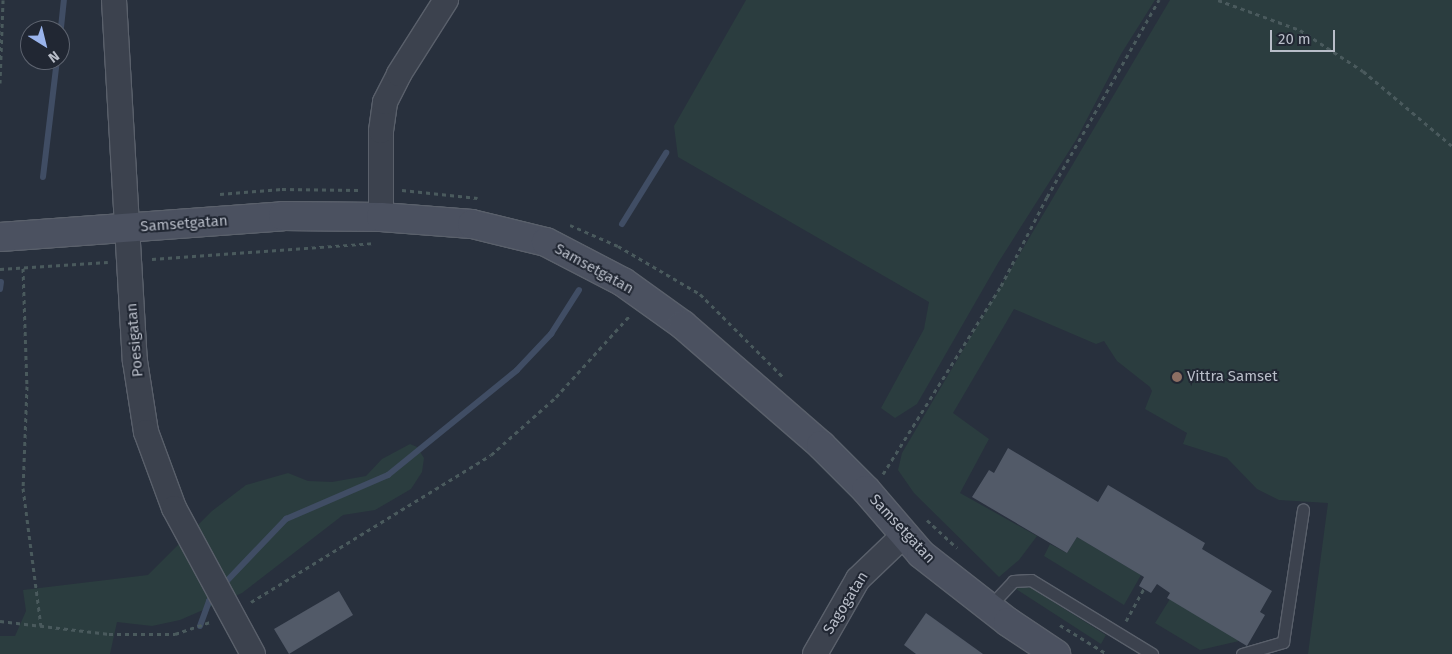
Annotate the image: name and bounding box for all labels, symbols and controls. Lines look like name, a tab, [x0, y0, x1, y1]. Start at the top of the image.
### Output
north arrow	[20, 20, 70, 70]
scale bar	[1272, 20, 1337, 52]
text: 20 m	[1278, 30, 1311, 48]
text: N	[45, 47, 62, 66]
street label: Samsetgatan	[140, 212, 228, 236]
street label: Samsetgatan	[551, 240, 637, 298]
street label: Poesigatan	[123, 302, 147, 378]
place label: Vittra Samset	[1187, 368, 1278, 386]
marker: Vittra Samset	[1171, 371, 1183, 383]
street label: Samsetgatan	[866, 491, 938, 567]
street label: Sagogatan	[820, 568, 872, 638]

